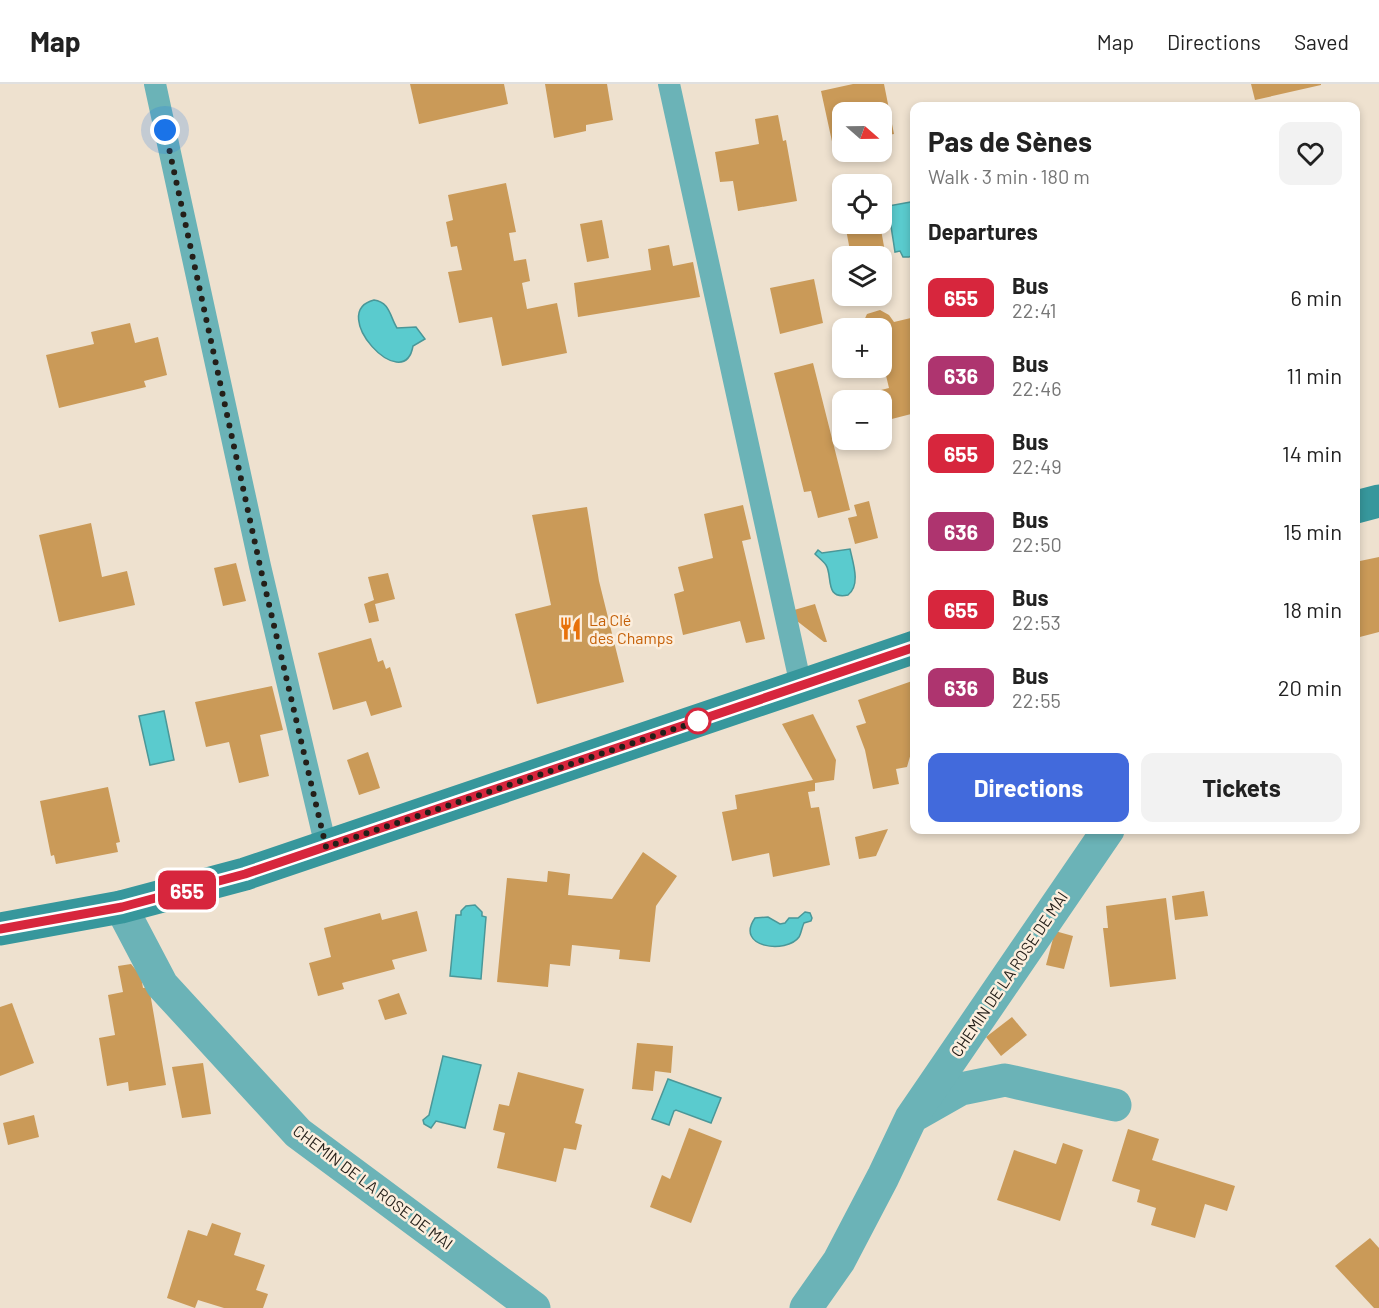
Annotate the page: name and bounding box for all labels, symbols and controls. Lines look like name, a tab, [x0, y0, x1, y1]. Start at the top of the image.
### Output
text: Map	[30, 24, 81, 58]
text: Map	[1097, 29, 1134, 54]
text: Directions	[1167, 29, 1261, 54]
text: Saved	[1294, 29, 1349, 54]
north arrow	[832, 102, 892, 162]
map controls	[832, 102, 892, 450]
your location	[150, 115, 180, 145]
button: heart	[1279, 122, 1342, 185]
text: Pas de Sènes	[928, 124, 1092, 158]
text: Walk · 3 min · 180 m	[928, 164, 1090, 188]
button: locate	[832, 174, 892, 234]
text: Departures	[928, 218, 1038, 244]
button: layers	[832, 246, 892, 306]
text: Bus	[1012, 272, 1049, 298]
text: 6 min	[1291, 284, 1342, 310]
text: 655	[944, 285, 978, 310]
text: 22:41	[1012, 298, 1056, 322]
button: +	[832, 318, 892, 378]
text: Bus	[1012, 350, 1049, 376]
text: 11 min	[1286, 362, 1342, 388]
text: 636	[944, 363, 978, 388]
text: 22:46	[1012, 376, 1062, 400]
button: −	[832, 390, 892, 450]
text: Bus	[1012, 428, 1049, 454]
text: 14 min	[1282, 440, 1342, 466]
text: 655	[944, 441, 978, 466]
text: 22:49	[1012, 454, 1062, 478]
text: Bus	[1012, 506, 1049, 532]
text: 15 min	[1283, 518, 1342, 544]
text: 636	[944, 519, 978, 544]
text: 22:50	[1012, 532, 1062, 556]
text: Bus	[1012, 584, 1049, 610]
text: 18 min	[1283, 596, 1342, 622]
text: 655	[944, 597, 978, 622]
place label: La Clé des Champs	[589, 610, 673, 647]
text: 22:53	[1012, 610, 1061, 634]
restaurant icon: La Clé des Champs	[558, 616, 584, 642]
text: Bus	[1012, 662, 1049, 688]
text: 20 min	[1278, 674, 1342, 700]
text: 636	[944, 675, 978, 700]
text: 22:55	[1012, 688, 1061, 712]
unlabelled marker	[685, 708, 711, 734]
button: Directions	[928, 753, 1129, 822]
button: Tickets	[1141, 753, 1342, 822]
line badge: 655	[152, 870, 222, 910]
text: 655	[170, 878, 204, 903]
street label: CHEMIN DE LA ROSE DE MAI	[946, 888, 1071, 1060]
street label: CHEMIN DE LA ROSE DE MAI	[290, 1120, 457, 1253]

